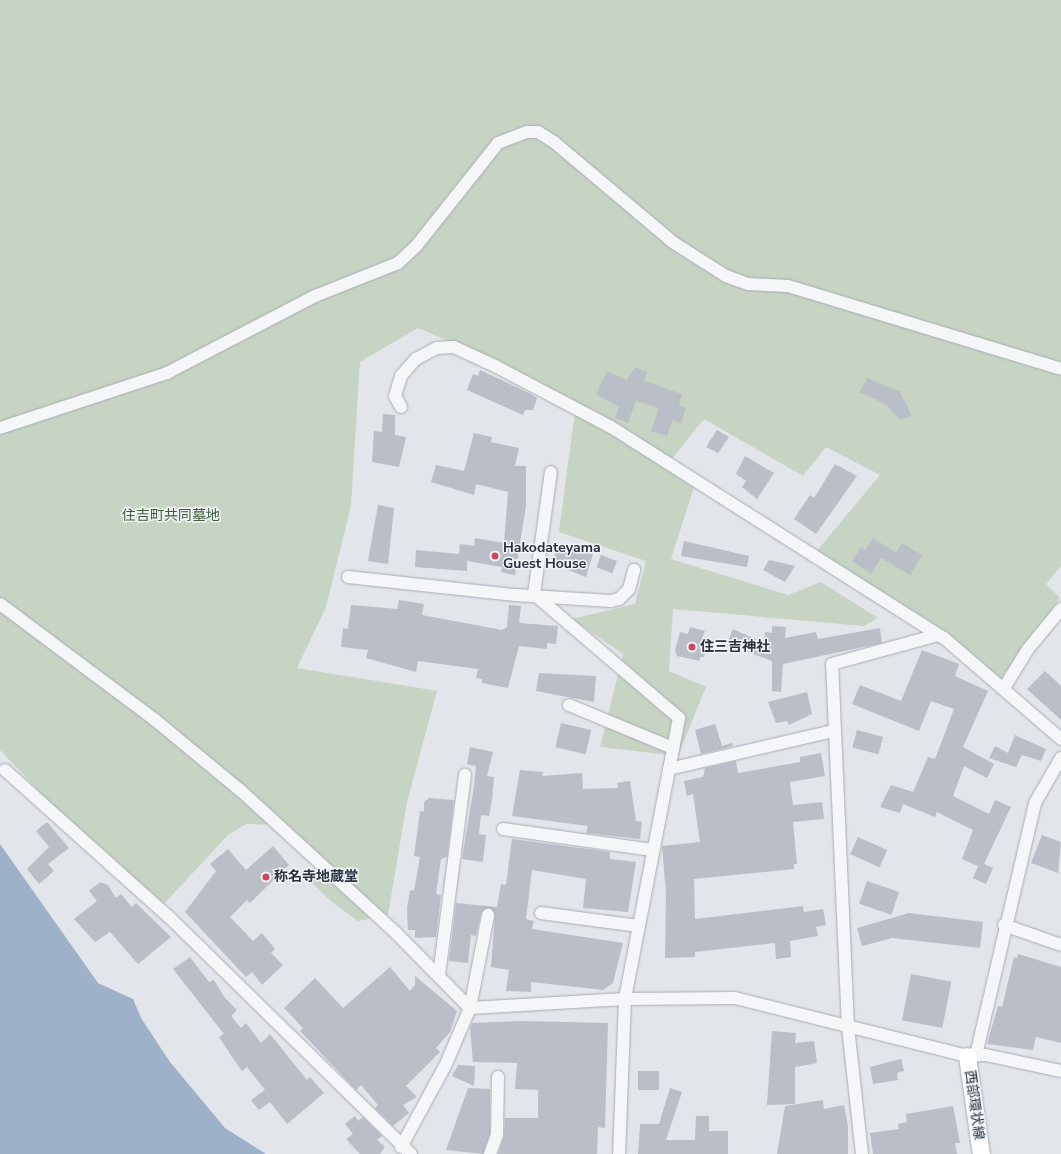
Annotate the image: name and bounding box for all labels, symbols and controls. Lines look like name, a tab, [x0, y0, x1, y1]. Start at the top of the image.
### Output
park label: 住吉町共同墓地	[122, 508, 220, 524]
place label: Hakodateyama Guest House	[503, 540, 601, 572]
marker: Hakodateyama Guest House	[490, 551, 500, 561]
place label: 住三吉神社	[700, 639, 770, 655]
marker: 住三吉神社	[687, 642, 697, 652]
place label: 称名寺地蔵堂	[274, 869, 358, 885]
marker: 称名寺地蔵堂	[261, 872, 271, 882]
street label: 西部環状線	[961, 1069, 987, 1141]

